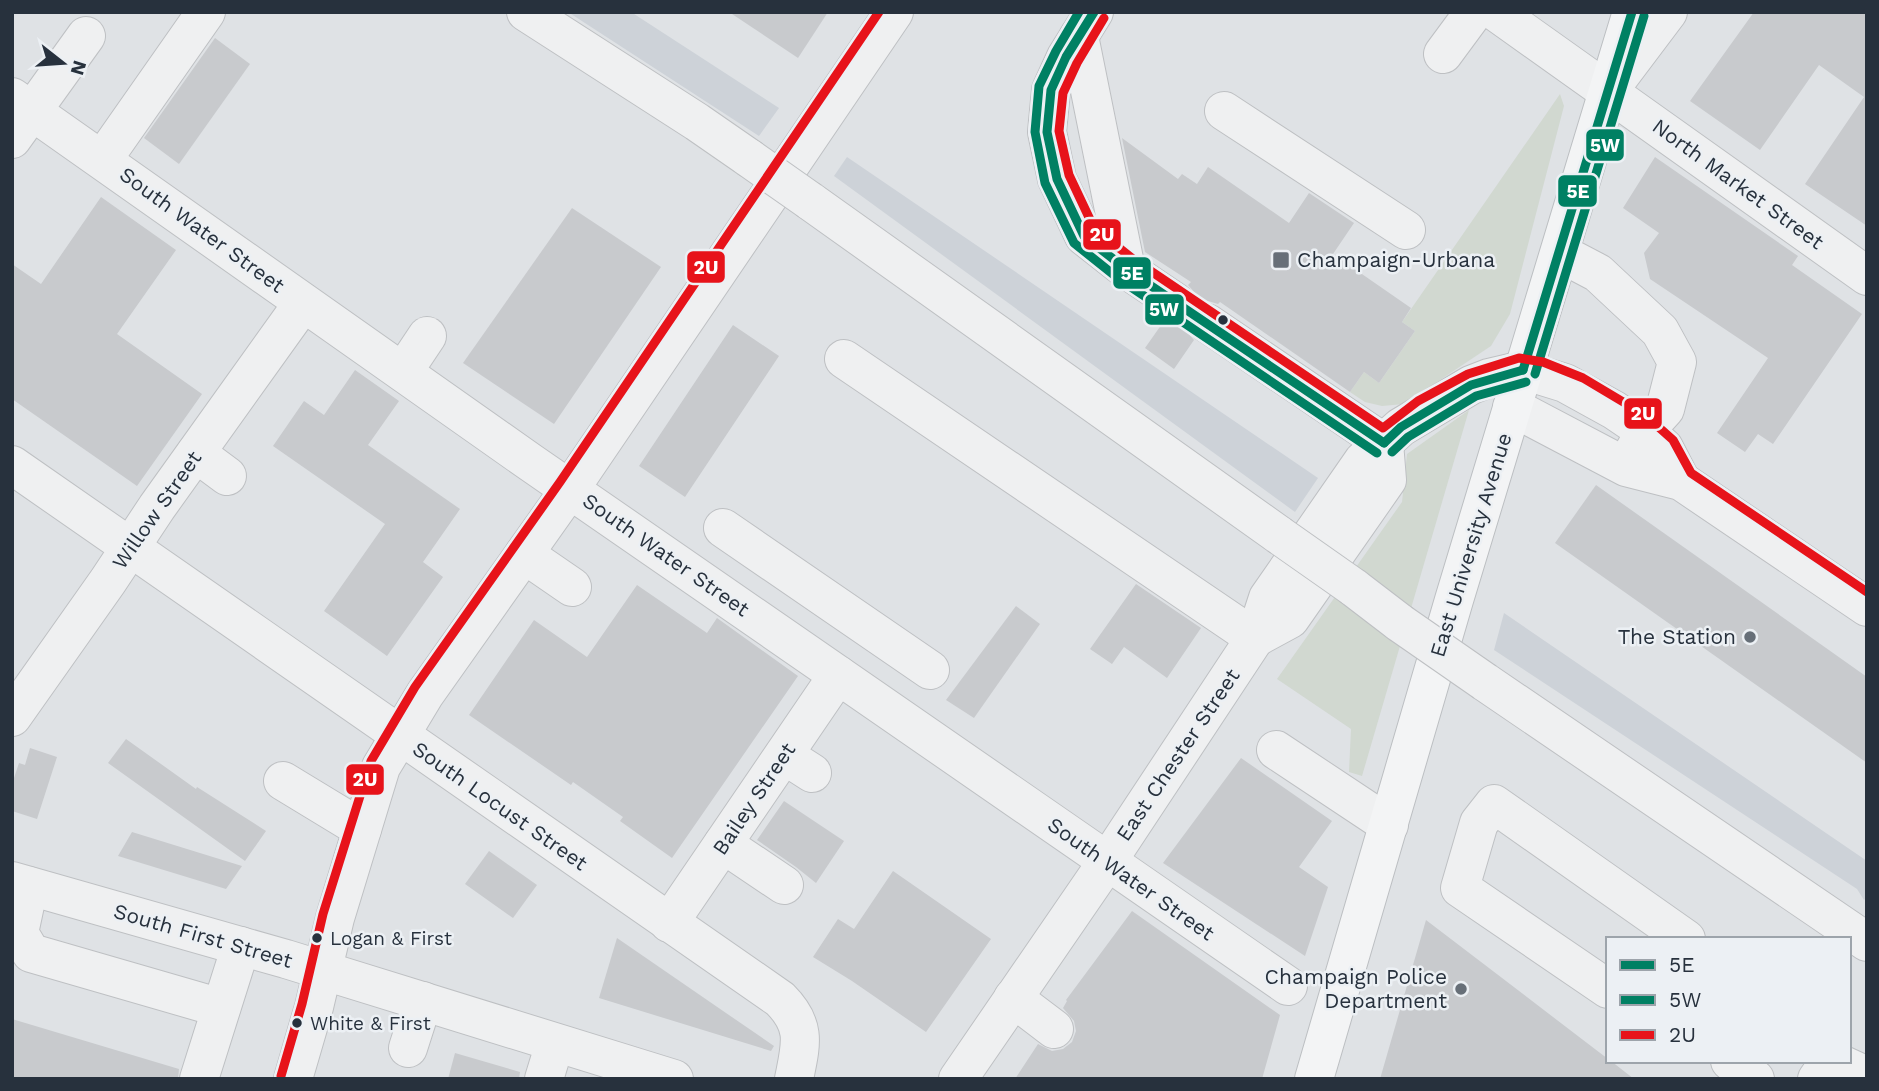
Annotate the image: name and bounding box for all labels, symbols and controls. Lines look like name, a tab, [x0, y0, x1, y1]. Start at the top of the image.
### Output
north arrow	[28, 28, 98, 98]
text: N	[66, 58, 92, 78]
street label: North Market Street	[1648, 113, 1829, 254]
line badge: 5W	[1585, 128, 1625, 162]
text: 5W	[1590, 134, 1620, 157]
street label: South Water Street	[115, 161, 290, 298]
line badge: 5E	[1557, 174, 1598, 208]
text: 5E	[1566, 180, 1590, 203]
line badge: 2U	[1082, 218, 1122, 251]
text: 2U	[1090, 223, 1114, 246]
place label: Champaign-Urbana	[1297, 247, 1495, 272]
line badge: 2U	[686, 250, 726, 284]
marker: Champaign-Urbana	[1271, 250, 1291, 270]
text: 2U	[694, 256, 718, 279]
line badge: 5E	[1112, 256, 1152, 290]
text: 5E	[1120, 262, 1144, 285]
line badge: 5W	[1144, 293, 1185, 326]
text: 5W	[1149, 298, 1179, 321]
unlabelled marker	[1216, 313, 1230, 327]
line badge: 2U	[1623, 397, 1663, 430]
text: 2U	[1631, 402, 1655, 425]
street label: East University Avenue	[1424, 430, 1517, 660]
street label: Willow Street	[107, 446, 207, 574]
street label: South Water Street	[578, 488, 755, 622]
place label: The Station	[1618, 624, 1736, 649]
marker: The Station	[1742, 629, 1758, 645]
street label: East Chester Street	[1111, 664, 1245, 846]
street label: South Locust Street	[408, 736, 593, 876]
street label: Bailey Street	[707, 738, 800, 860]
line badge: 2U	[345, 763, 385, 796]
text: 2U	[353, 768, 377, 791]
street label: South Water Street	[1043, 812, 1220, 946]
street label: South First Street	[111, 898, 296, 973]
place label: Logan & First	[330, 927, 452, 950]
marker: Logan & First	[310, 931, 324, 945]
legend	[1606, 937, 1851, 1063]
text: 5E	[1669, 952, 1695, 977]
place label: Champaign Police Department	[1265, 964, 1447, 1013]
marker: Champaign Police Department	[1453, 981, 1469, 997]
text: 5W	[1669, 987, 1701, 1012]
place label: White & First	[310, 1012, 431, 1035]
marker: White & First	[290, 1016, 304, 1030]
text: 2U	[1669, 1022, 1696, 1047]

